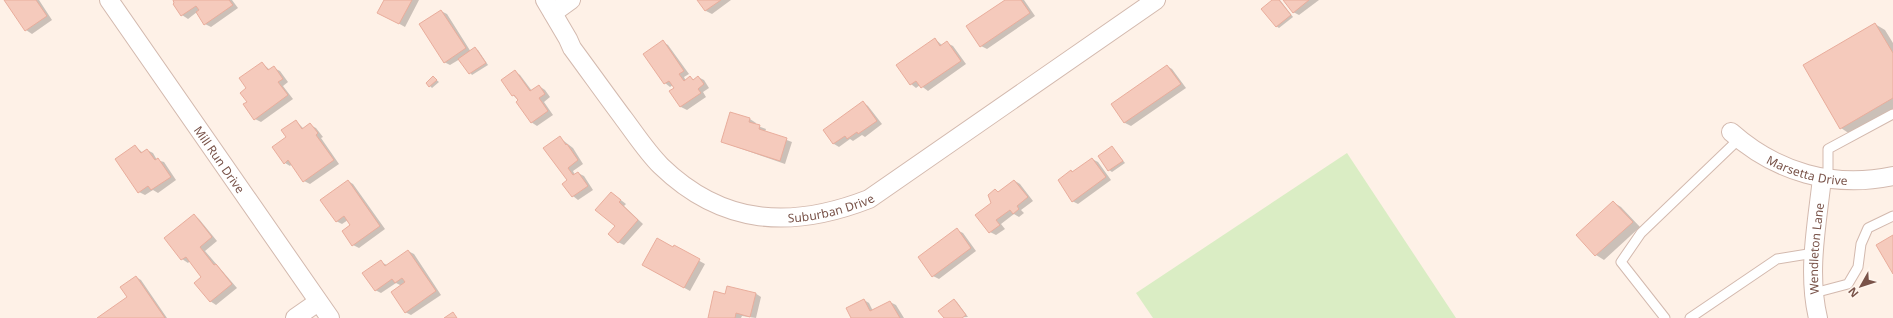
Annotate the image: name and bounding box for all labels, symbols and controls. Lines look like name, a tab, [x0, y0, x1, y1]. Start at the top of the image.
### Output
street label: Mill Run Drive	[190, 122, 249, 197]
street label: Marsetta Drive	[1764, 151, 1848, 189]
street label: Suburban Drive	[787, 189, 878, 226]
street label: Wendleton Lane	[1805, 201, 1828, 295]
north arrow	[1841, 266, 1881, 306]
text: N	[1844, 284, 1861, 301]

